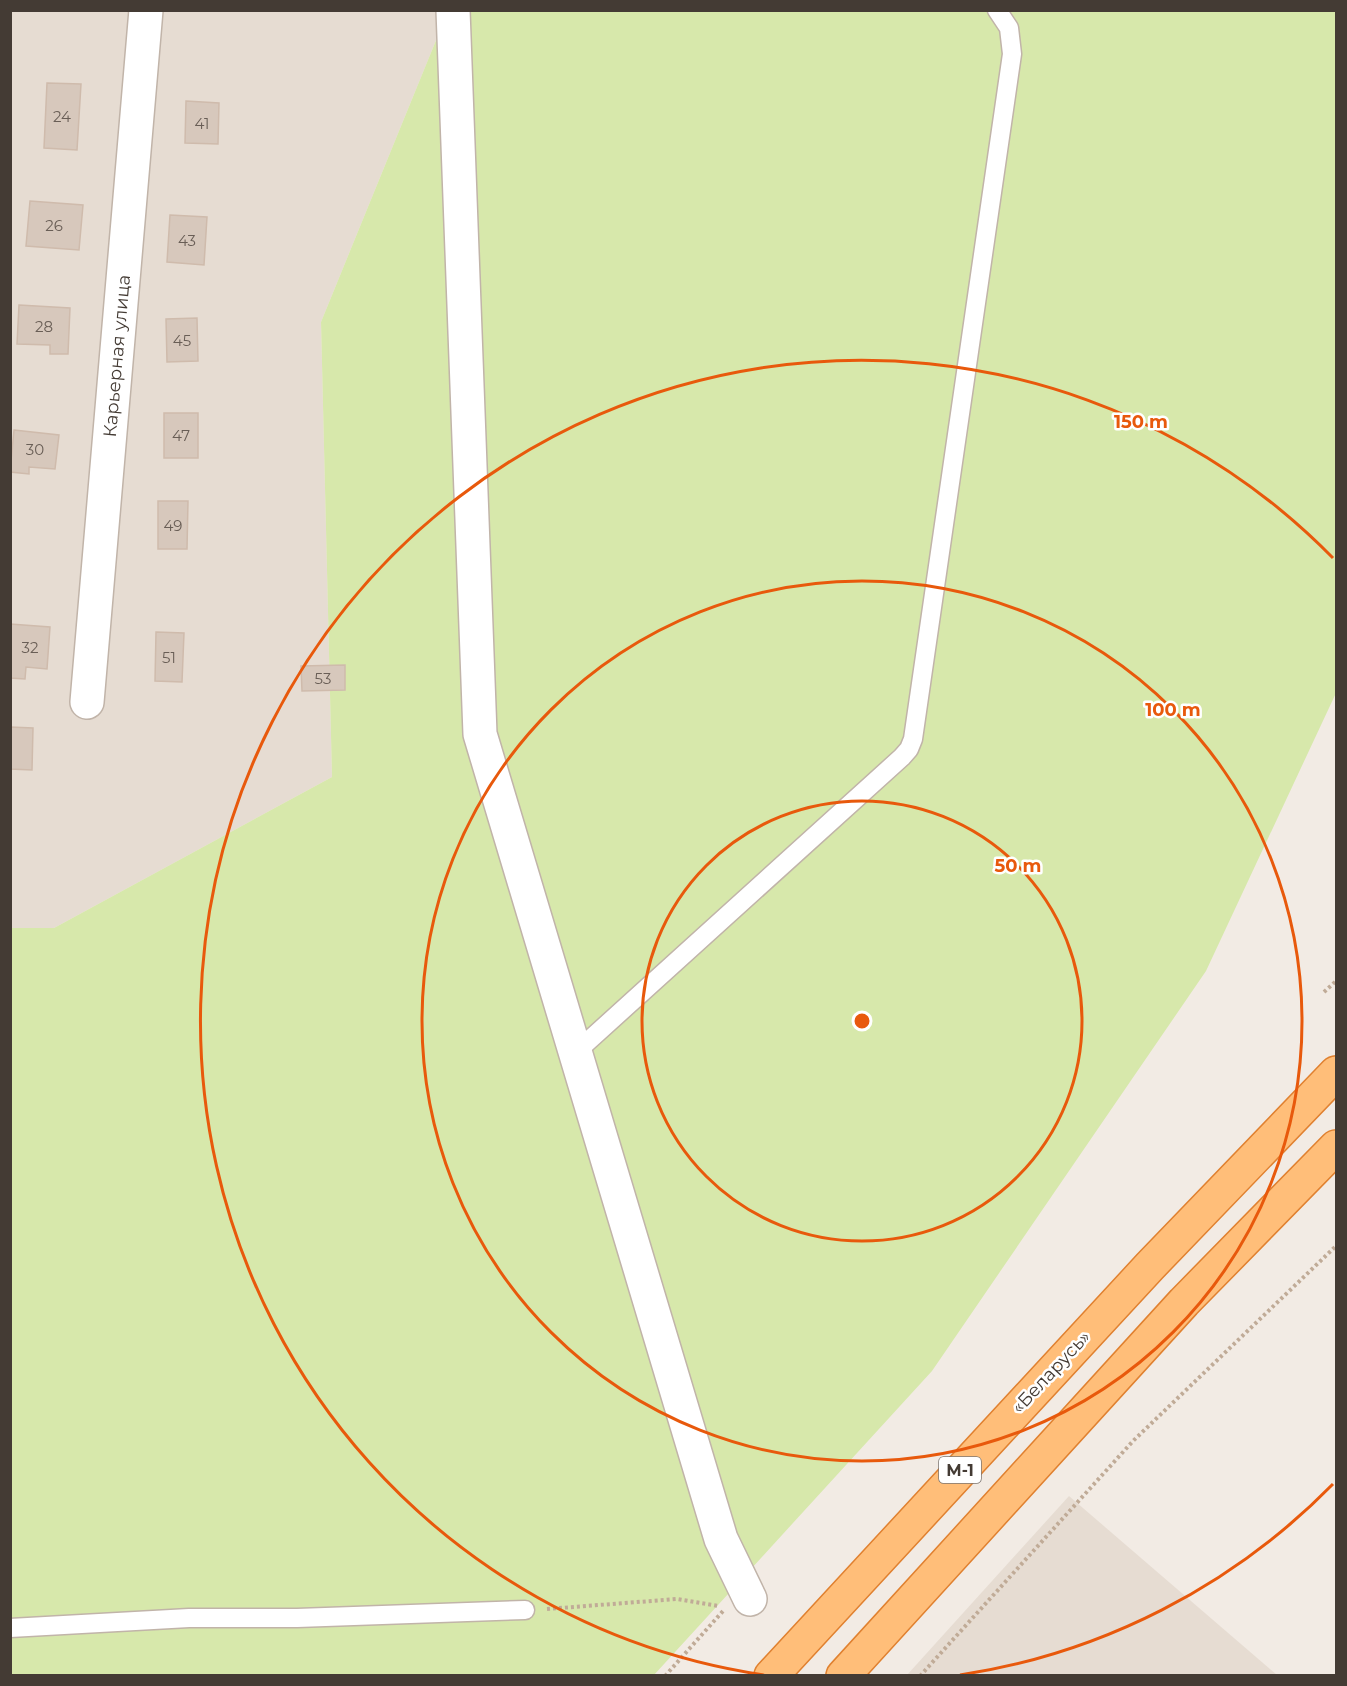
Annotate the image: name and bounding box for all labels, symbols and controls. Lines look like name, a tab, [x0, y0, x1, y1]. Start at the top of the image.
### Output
house number: 24	[53, 107, 71, 126]
house number: 41	[195, 114, 209, 133]
house number: 26	[45, 216, 63, 235]
house number: 43	[178, 231, 196, 250]
street label: Карьерная улица	[99, 274, 135, 438]
house number: 28	[35, 317, 53, 336]
house number: 45	[173, 331, 191, 350]
text: 150 m	[1114, 411, 1168, 433]
house number: 47	[172, 426, 190, 445]
house number: 30	[26, 440, 44, 459]
house number: 49	[164, 516, 182, 535]
house number: 32	[22, 638, 38, 657]
house number: 51	[162, 648, 176, 667]
house number: 53	[315, 669, 331, 688]
text: 100 m	[1145, 699, 1201, 721]
text: 50 m	[995, 855, 1041, 877]
centre of rings	[852, 1011, 872, 1031]
street label: «Беларусь»	[1007, 1326, 1095, 1418]
road number: М-1	[939, 1457, 981, 1483]

